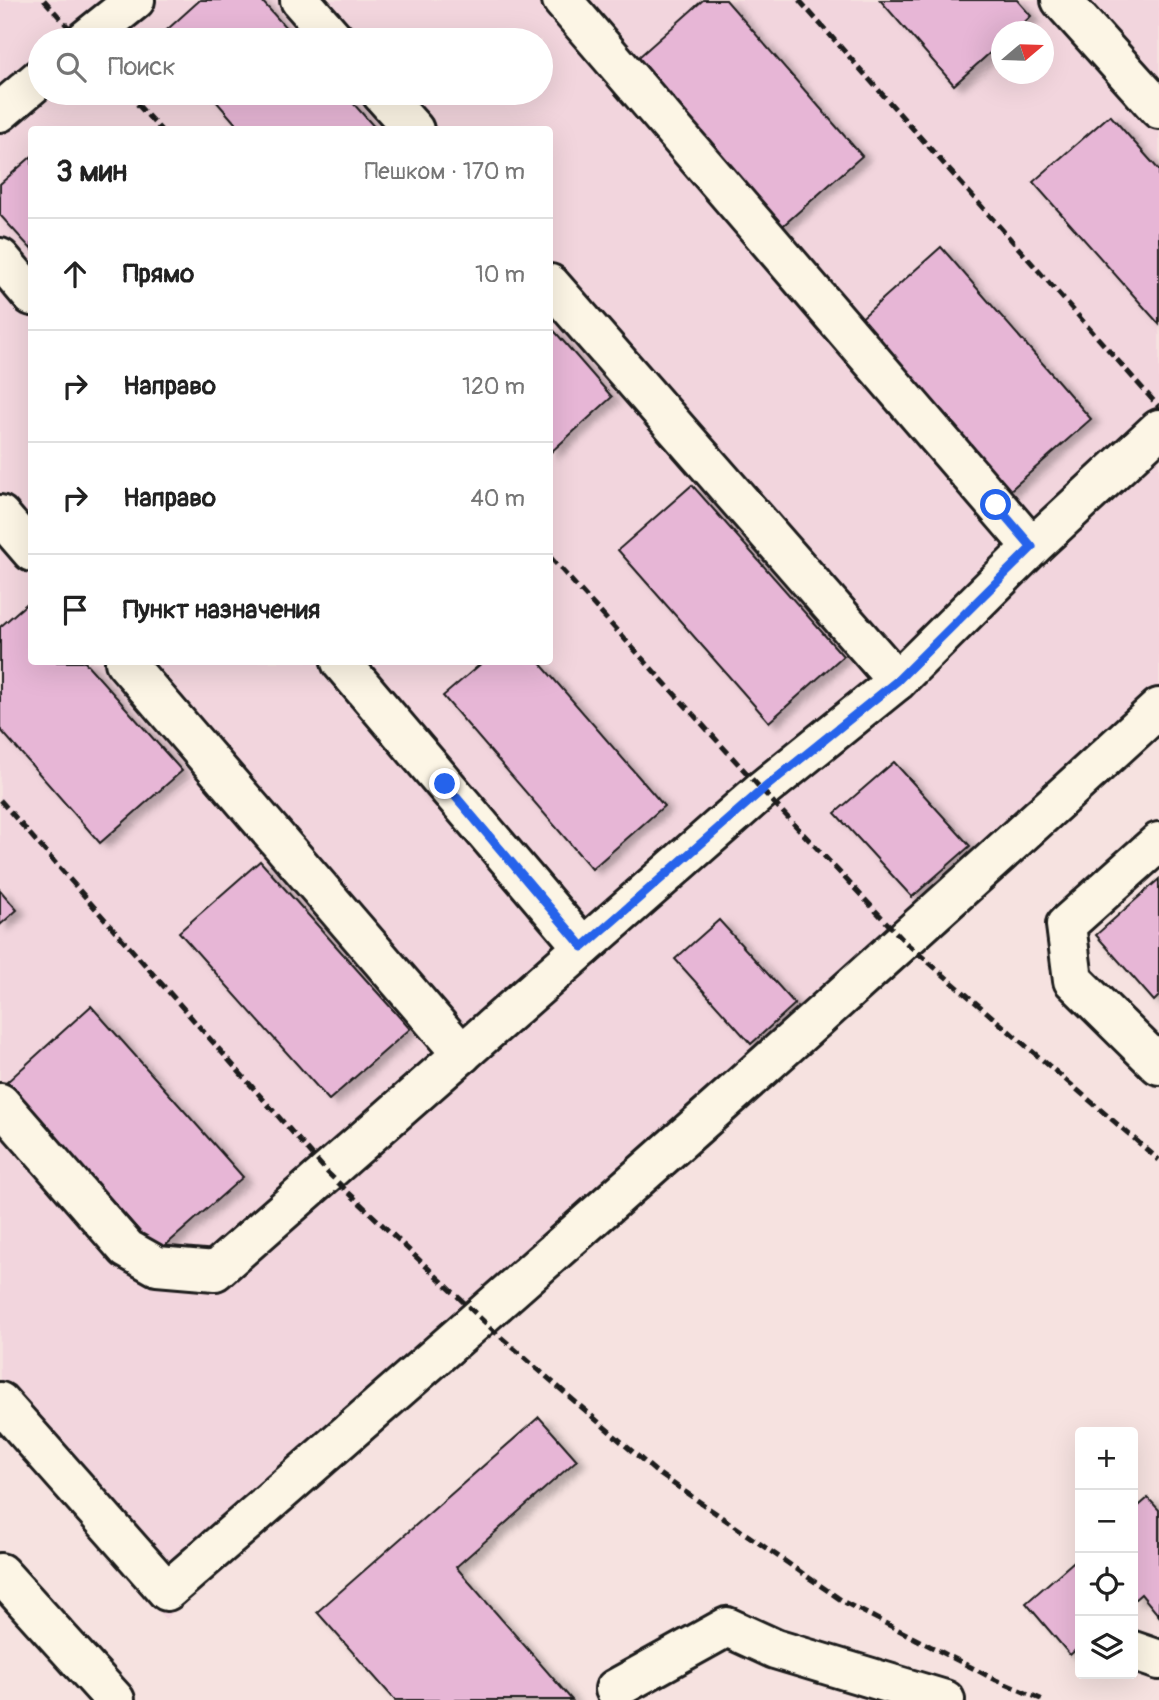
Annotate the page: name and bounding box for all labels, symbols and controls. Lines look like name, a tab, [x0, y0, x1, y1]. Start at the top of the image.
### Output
north arrow	[991, 21, 1054, 84]
search box	[28, 28, 553, 105]
icon: search	[52, 48, 90, 86]
text: Поиск	[108, 51, 176, 83]
text: 3 мин	[56, 153, 127, 190]
text: Пешком · 170 m	[365, 157, 525, 186]
icon: ahead	[56, 255, 94, 293]
text: Прямо	[123, 258, 194, 290]
text: 10 m	[475, 260, 525, 289]
icon: right	[56, 367, 94, 405]
text: Направо	[123, 370, 216, 402]
text: 120 m	[462, 372, 525, 401]
icon: right	[56, 479, 94, 517]
text: Направо	[123, 482, 216, 514]
text: 40 m	[471, 484, 525, 513]
route start	[980, 489, 1011, 520]
icon: arrive	[56, 591, 94, 629]
text: Пункт назначения	[123, 594, 320, 626]
route end	[429, 768, 460, 799]
map controls	[1075, 1427, 1138, 1679]
button: +	[1075, 1427, 1138, 1490]
button: −	[1075, 1490, 1138, 1553]
button: locate	[1075, 1553, 1138, 1616]
button: layers	[1075, 1616, 1138, 1679]

